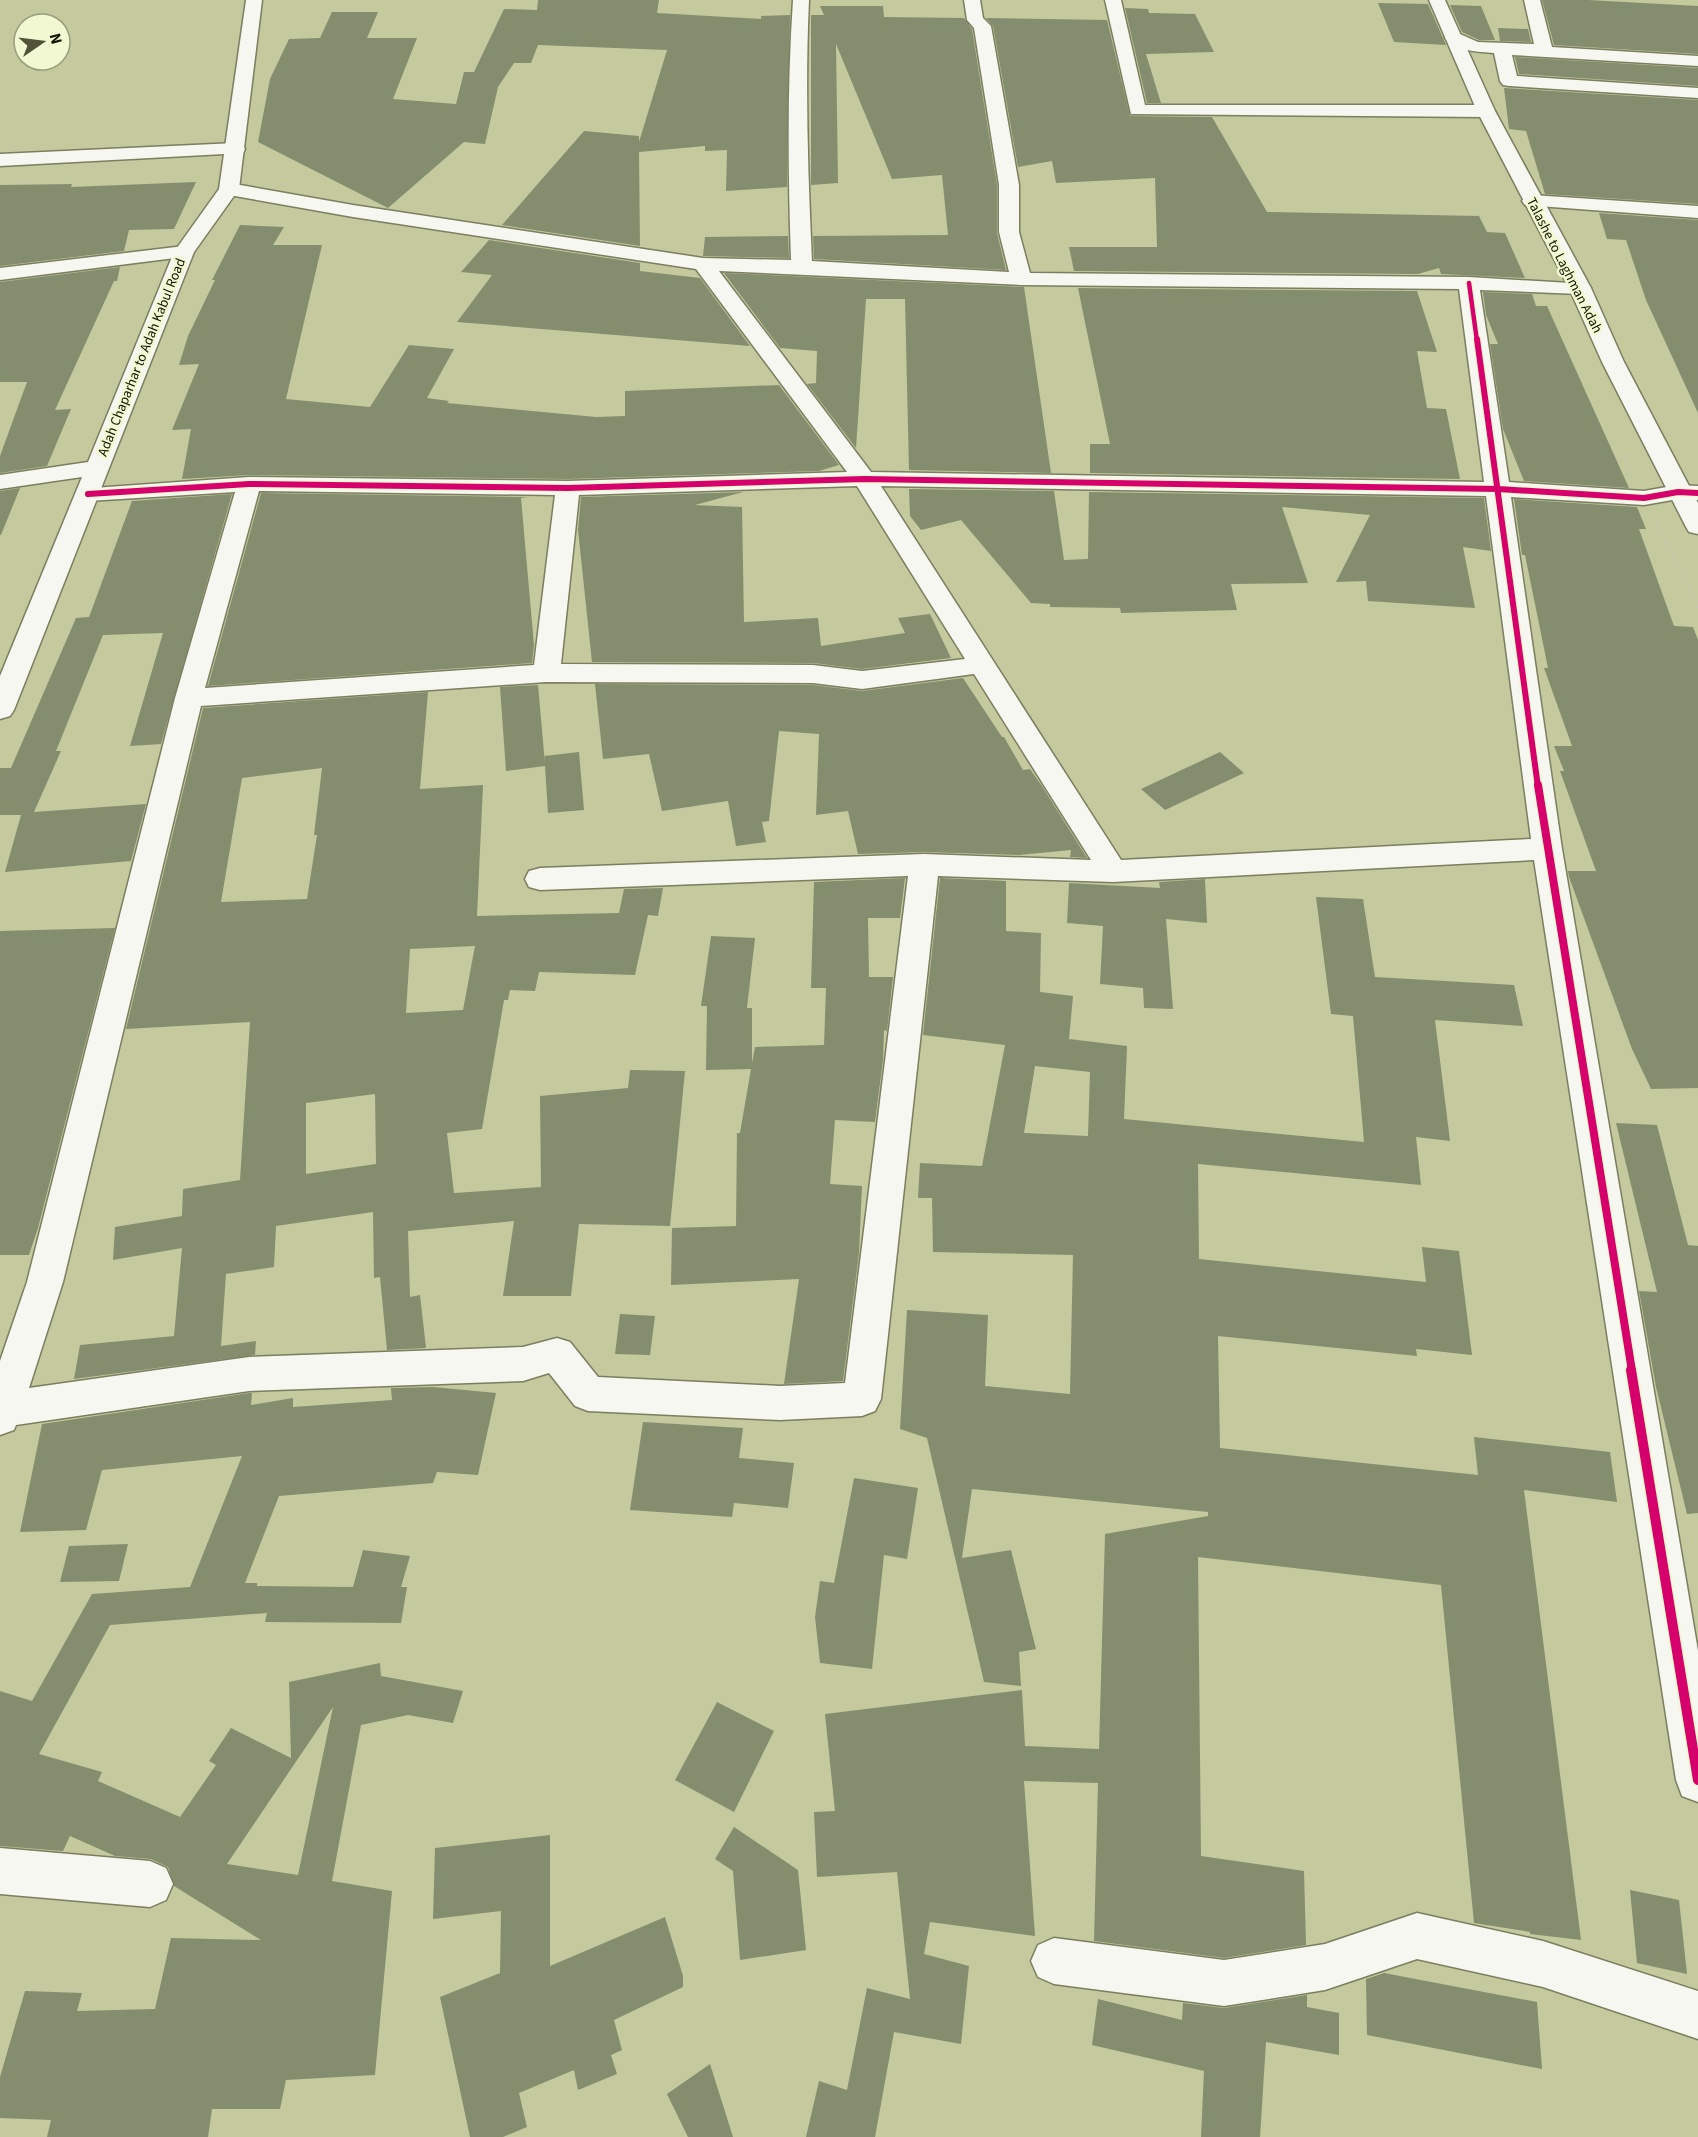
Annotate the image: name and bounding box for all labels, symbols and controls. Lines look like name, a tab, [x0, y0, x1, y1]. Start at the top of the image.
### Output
north arrow	[12, 12, 72, 72]
text: N	[44, 31, 68, 46]
street label: Talashe to Laghman Adah	[1521, 194, 1607, 337]
street label: Adah Chaparhar to Adah Kabul Road	[93, 255, 191, 459]

